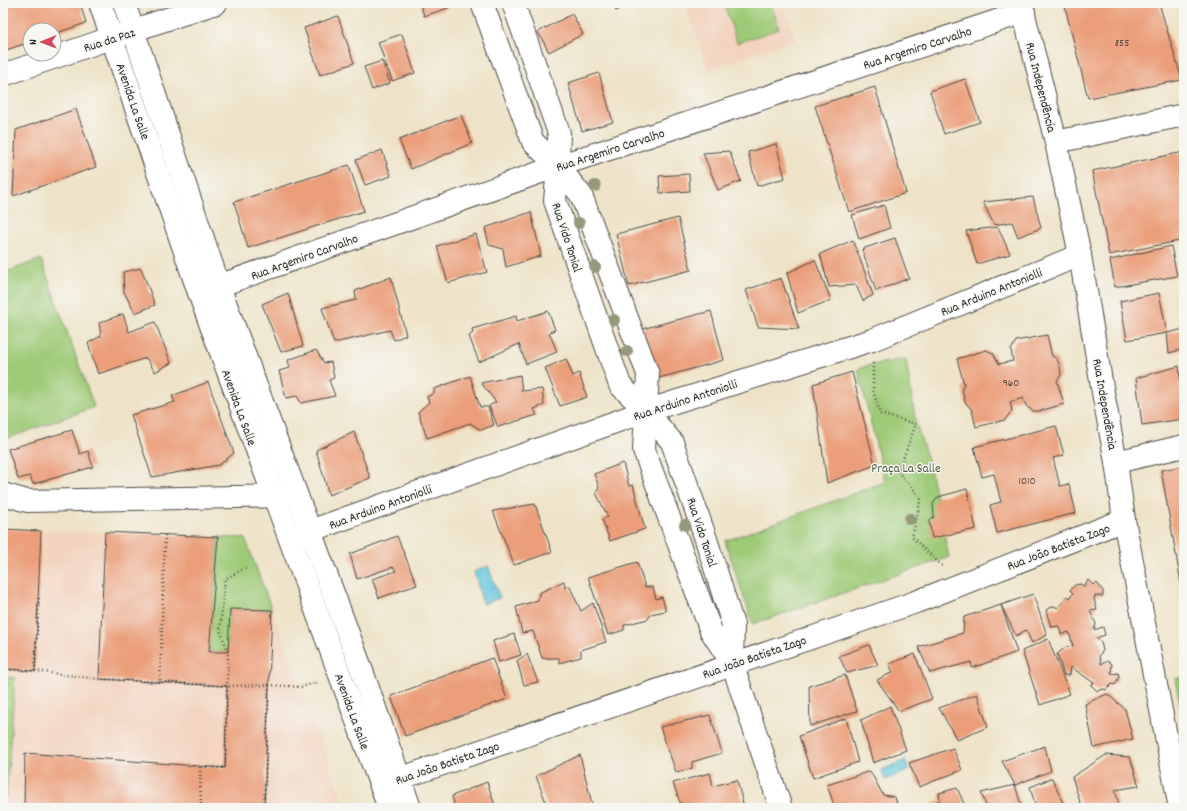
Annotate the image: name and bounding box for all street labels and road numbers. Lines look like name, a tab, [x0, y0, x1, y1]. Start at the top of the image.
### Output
street label: Rua Argemiro Carvalho	[861, 23, 975, 76]
street label: Rua da Paz	[82, 24, 138, 59]
street label: Rua Independência	[1019, 41, 1060, 135]
street label: Avenida La Salle	[110, 61, 154, 143]
street label: Rua Argemiro Carvalho	[554, 125, 668, 178]
street label: Rua Vido Tonial	[545, 201, 586, 275]
street label: Rua Argemiro Carvalho	[249, 230, 361, 287]
street label: Rua Arduino Antoniolli	[938, 264, 1046, 322]
street label: Rua Independência	[1086, 357, 1121, 452]
street label: Avenida La Salle	[215, 367, 260, 449]
street label: Rua Arduino Antoniolli	[631, 375, 741, 427]
street label: Rua Arduino Antoniolli	[327, 481, 436, 536]
street label: Rua Vido Tonial	[680, 496, 721, 570]
street label: Rua João Batista Zago	[1005, 520, 1113, 577]
street label: Rua João Batista Zago	[700, 632, 810, 685]
street label: Avenida La Salle	[328, 671, 373, 753]
street label: Rua João Batista Zago	[393, 738, 503, 791]

